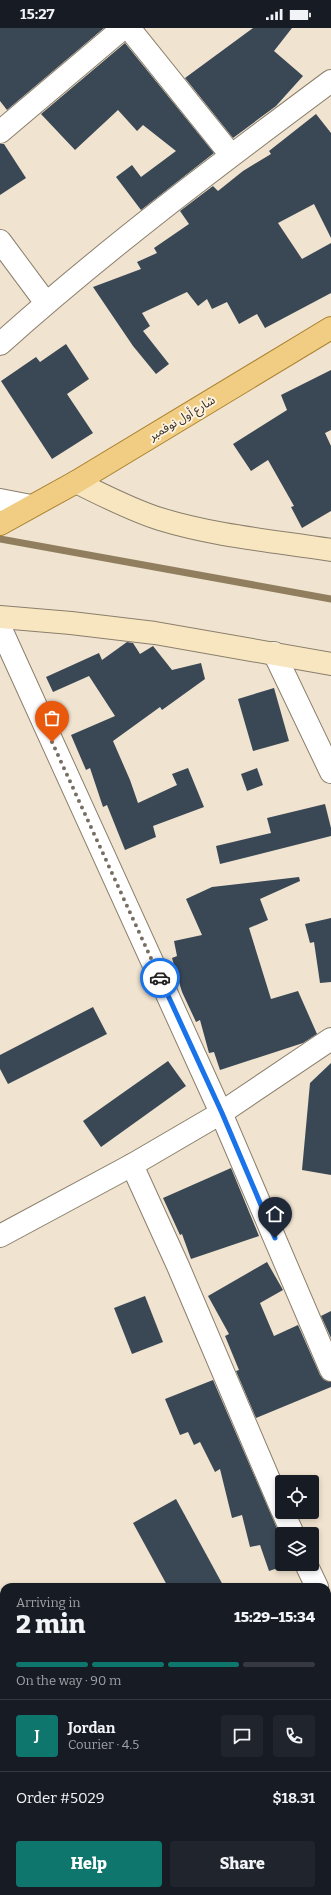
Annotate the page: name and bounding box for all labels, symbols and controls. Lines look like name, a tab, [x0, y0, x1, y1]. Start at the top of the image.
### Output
text: 15:27	[20, 5, 55, 23]
street label: شارع أول نوفمبر	[145, 392, 219, 445]
pin	[35, 701, 69, 742]
icon: bag	[41, 707, 63, 729]
courier	[140, 958, 180, 998]
icon: car	[149, 967, 171, 989]
pin	[258, 1197, 292, 1238]
icon: home	[264, 1203, 286, 1225]
map controls	[275, 1475, 319, 1571]
button: locate	[275, 1475, 319, 1519]
button: layers	[275, 1527, 319, 1571]
text: Arriving in	[16, 1595, 81, 1610]
text: 15:29–15:34	[234, 1608, 315, 1626]
text: 2 min	[16, 1609, 86, 1640]
text: On the way · 90 m	[16, 1673, 121, 1688]
button: chat	[221, 1715, 263, 1757]
button: phone	[273, 1715, 315, 1757]
text: Jordan	[68, 1719, 115, 1737]
text: J	[34, 1727, 40, 1745]
text: Courier · 4.5	[68, 1737, 139, 1752]
text: Order #5029	[16, 1789, 105, 1807]
text: $18.31	[272, 1789, 315, 1807]
button: Help	[16, 1841, 162, 1887]
button: Share	[170, 1841, 315, 1887]

